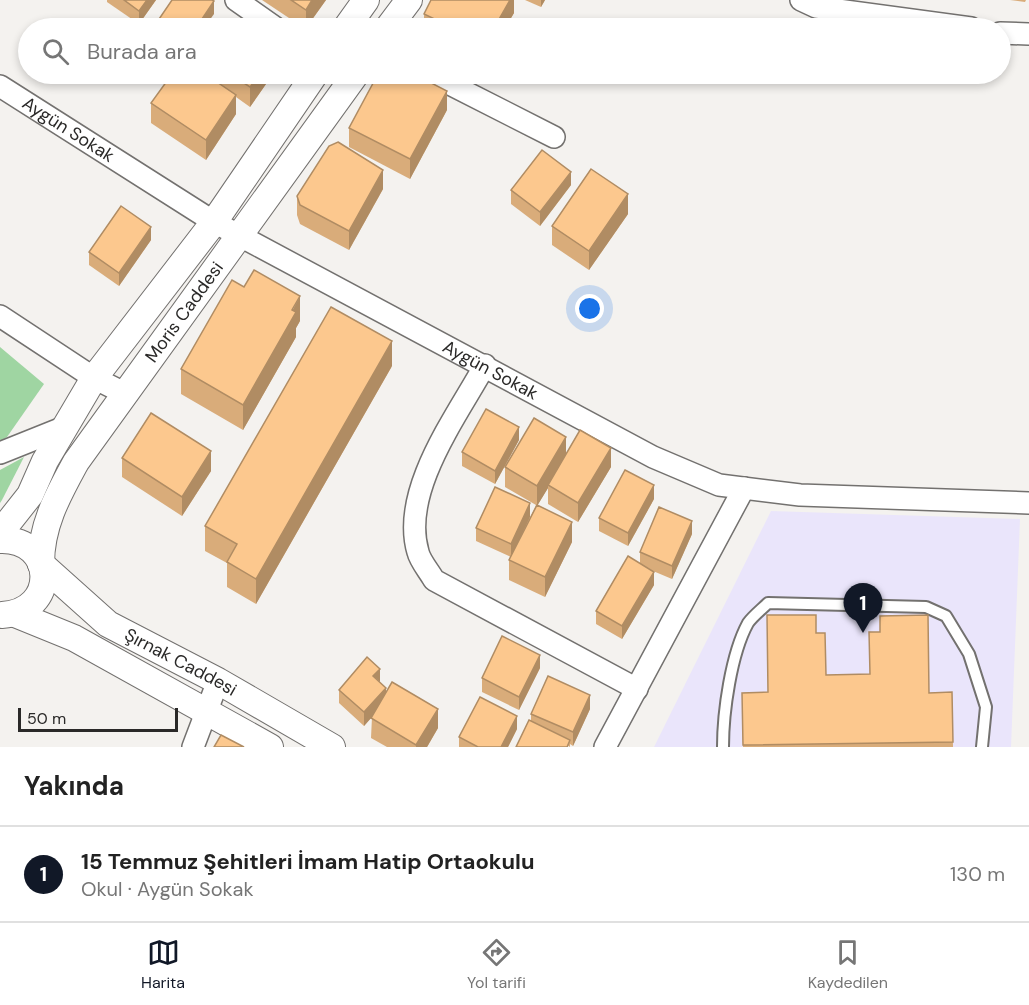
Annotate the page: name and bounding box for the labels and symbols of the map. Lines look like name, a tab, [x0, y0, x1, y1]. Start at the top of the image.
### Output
street label: Aygün Sokak	[18, 91, 119, 168]
street label: Moris Caddesi	[140, 257, 229, 367]
your location	[575, 294, 604, 323]
street label: Aygün Sokak	[438, 335, 542, 405]
pin: 1	[844, 584, 882, 633]
street label: Şırnak Caddesi	[120, 623, 241, 701]
scale bar	[18, 705, 178, 732]

